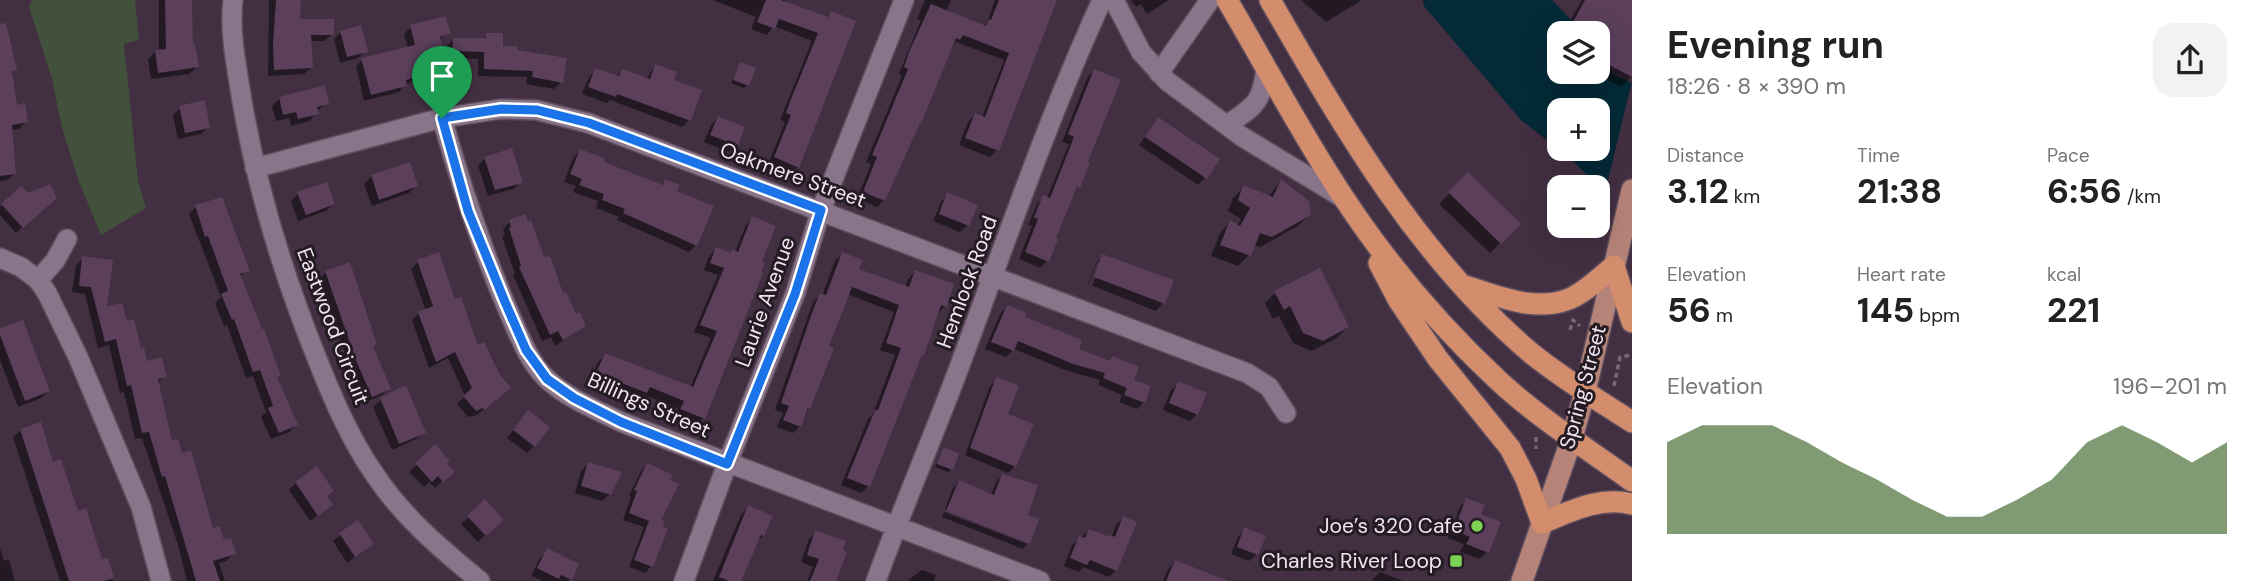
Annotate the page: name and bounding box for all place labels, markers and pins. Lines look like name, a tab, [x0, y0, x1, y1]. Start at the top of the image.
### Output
pin	[412, 46, 472, 118]
place label: Joe’s 320 Cafe	[1319, 512, 1463, 540]
marker: Joe’s 320 Cafe	[1469, 518, 1485, 534]
place label: Charles River Loop	[1261, 547, 1442, 575]
marker: Charles River Loop	[1448, 553, 1464, 569]

